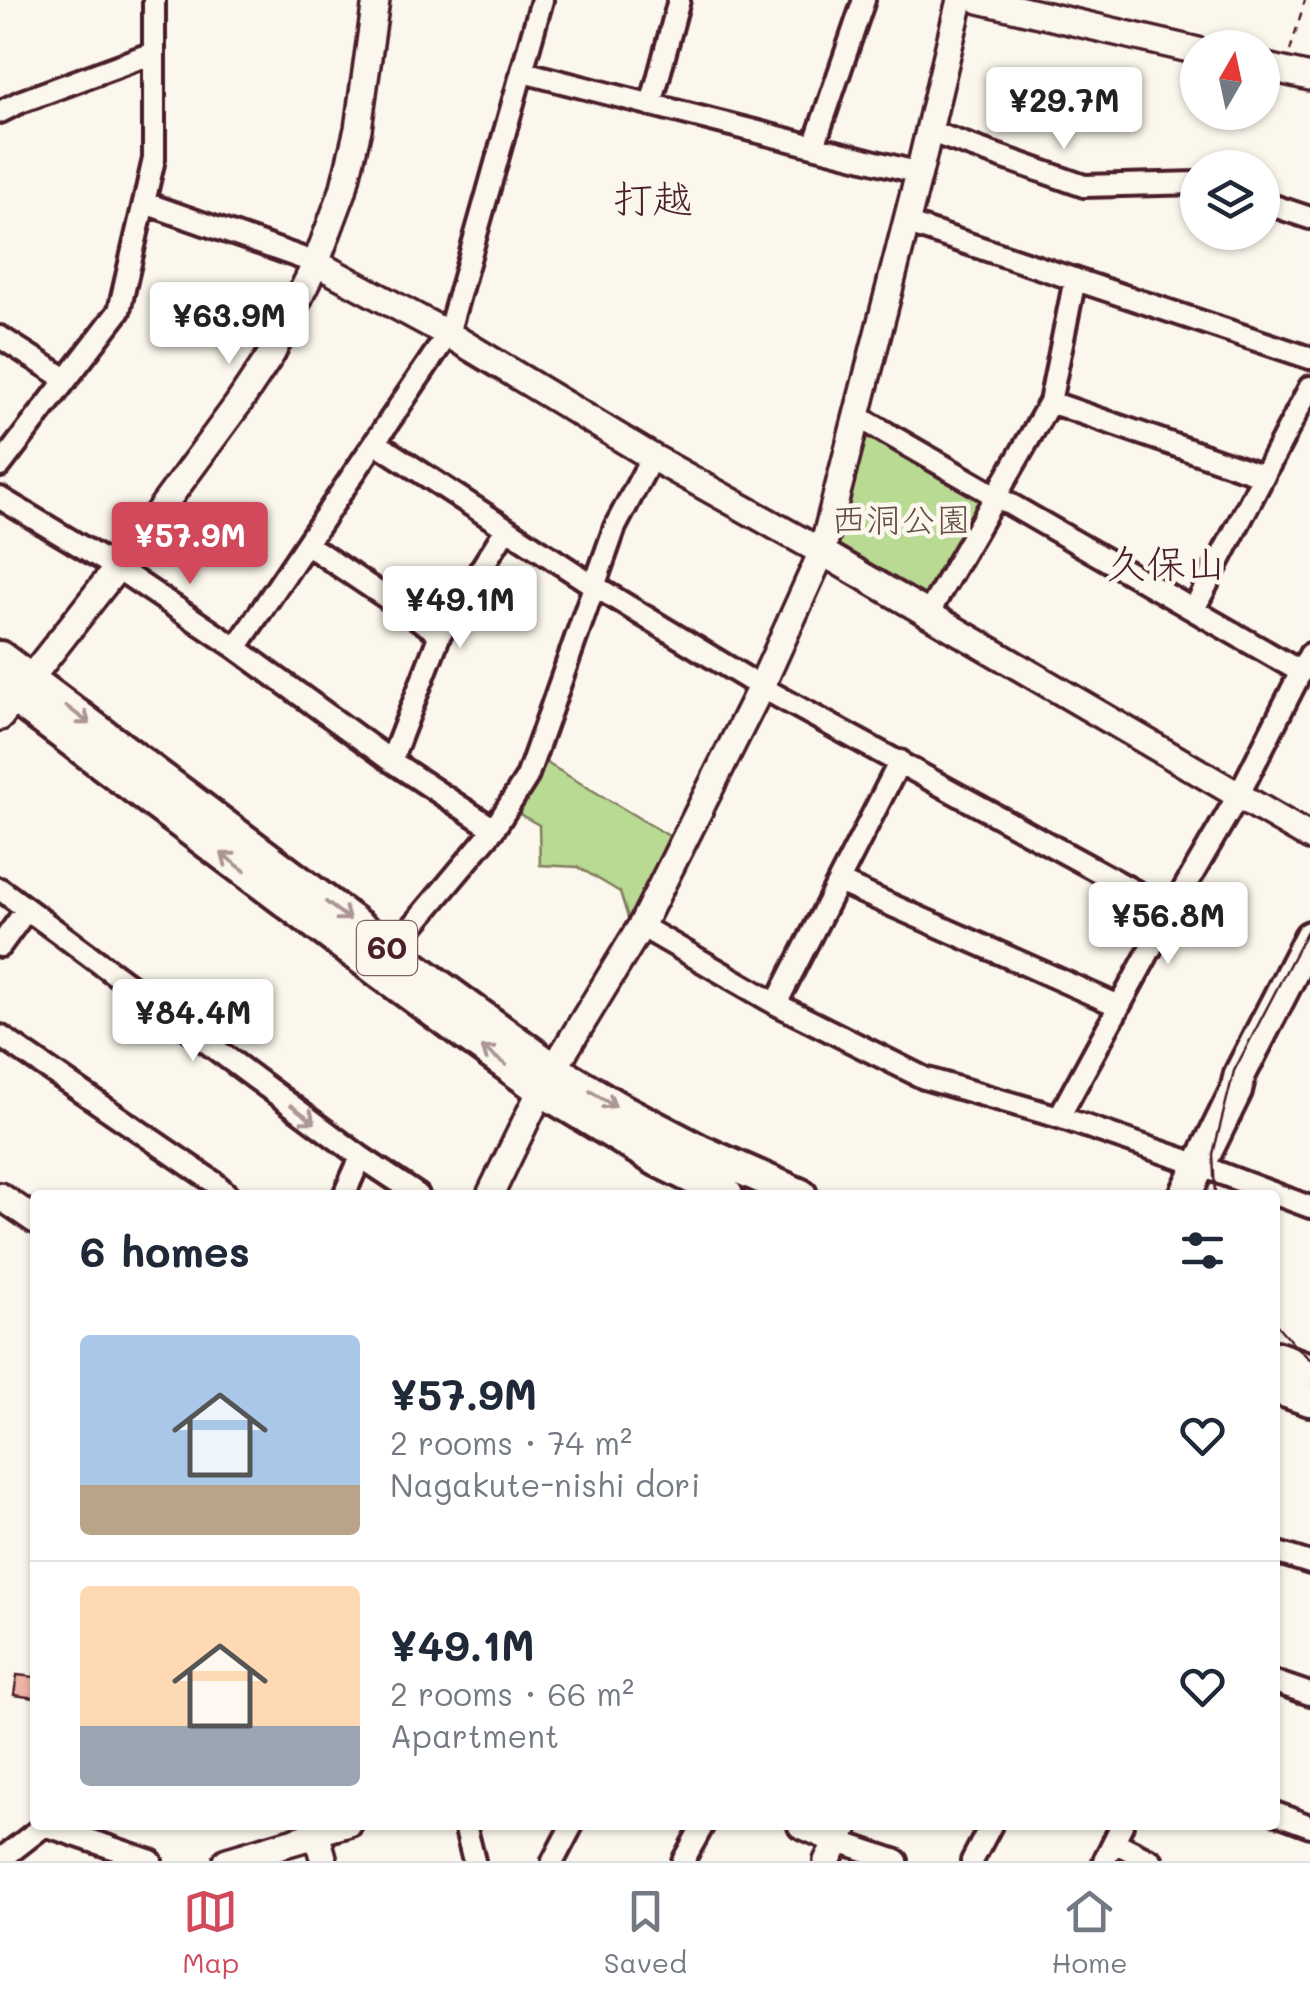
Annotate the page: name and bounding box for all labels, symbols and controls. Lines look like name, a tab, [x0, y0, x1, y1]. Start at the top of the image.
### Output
north arrow	[1180, 30, 1280, 130]
map controls	[1180, 30, 1280, 250]
pin: ¥29.7M	[983, 67, 1145, 152]
text: ¥29.7M	[1008, 78, 1120, 120]
button: layers	[1180, 150, 1280, 250]
district label: 打越	[613, 171, 693, 223]
pin: ¥63.9M	[148, 282, 310, 367]
text: ¥63.9M	[172, 293, 286, 335]
park label: 西洞公園	[831, 495, 971, 541]
pin: ¥57.9M	[109, 502, 271, 587]
text: ¥57.9M	[134, 513, 246, 555]
district label: 久保山	[1106, 536, 1226, 588]
pin: ¥49.1M	[379, 566, 541, 651]
text: ¥49.1M	[405, 577, 515, 619]
one-way arrow	[64, 704, 91, 725]
one-way arrow	[220, 851, 247, 872]
pin: ¥56.8M	[1087, 882, 1249, 967]
text: ¥56.8M	[1111, 893, 1225, 935]
one-way arrow	[324, 900, 351, 921]
road number: 60	[357, 921, 417, 975]
pin: ¥84.4M	[112, 979, 274, 1064]
text: ¥84.4M	[134, 990, 252, 1032]
one-way arrow	[481, 1046, 508, 1067]
one-way arrow	[588, 1088, 617, 1109]
one-way arrow	[289, 1103, 316, 1124]
text: 6 homes	[80, 1223, 250, 1278]
icon: filters	[1175, 1223, 1230, 1278]
text: ¥57.9M	[390, 1366, 538, 1421]
icon: home	[160, 1375, 280, 1495]
icon: heart	[1175, 1408, 1230, 1463]
text: 2 rooms · 74 m²	[390, 1421, 632, 1463]
text: Nagakute-nishi dori	[390, 1463, 700, 1505]
text: ¥49.1M	[390, 1617, 535, 1672]
icon: home	[160, 1626, 280, 1746]
icon: heart	[1175, 1659, 1230, 1714]
text: 2 rooms · 66 m²	[390, 1672, 634, 1714]
text: Apartment	[390, 1714, 559, 1756]
tab: Map	[182, 1884, 239, 1980]
tab: Saved	[604, 1884, 687, 1980]
tab: Home	[1051, 1884, 1128, 1980]

